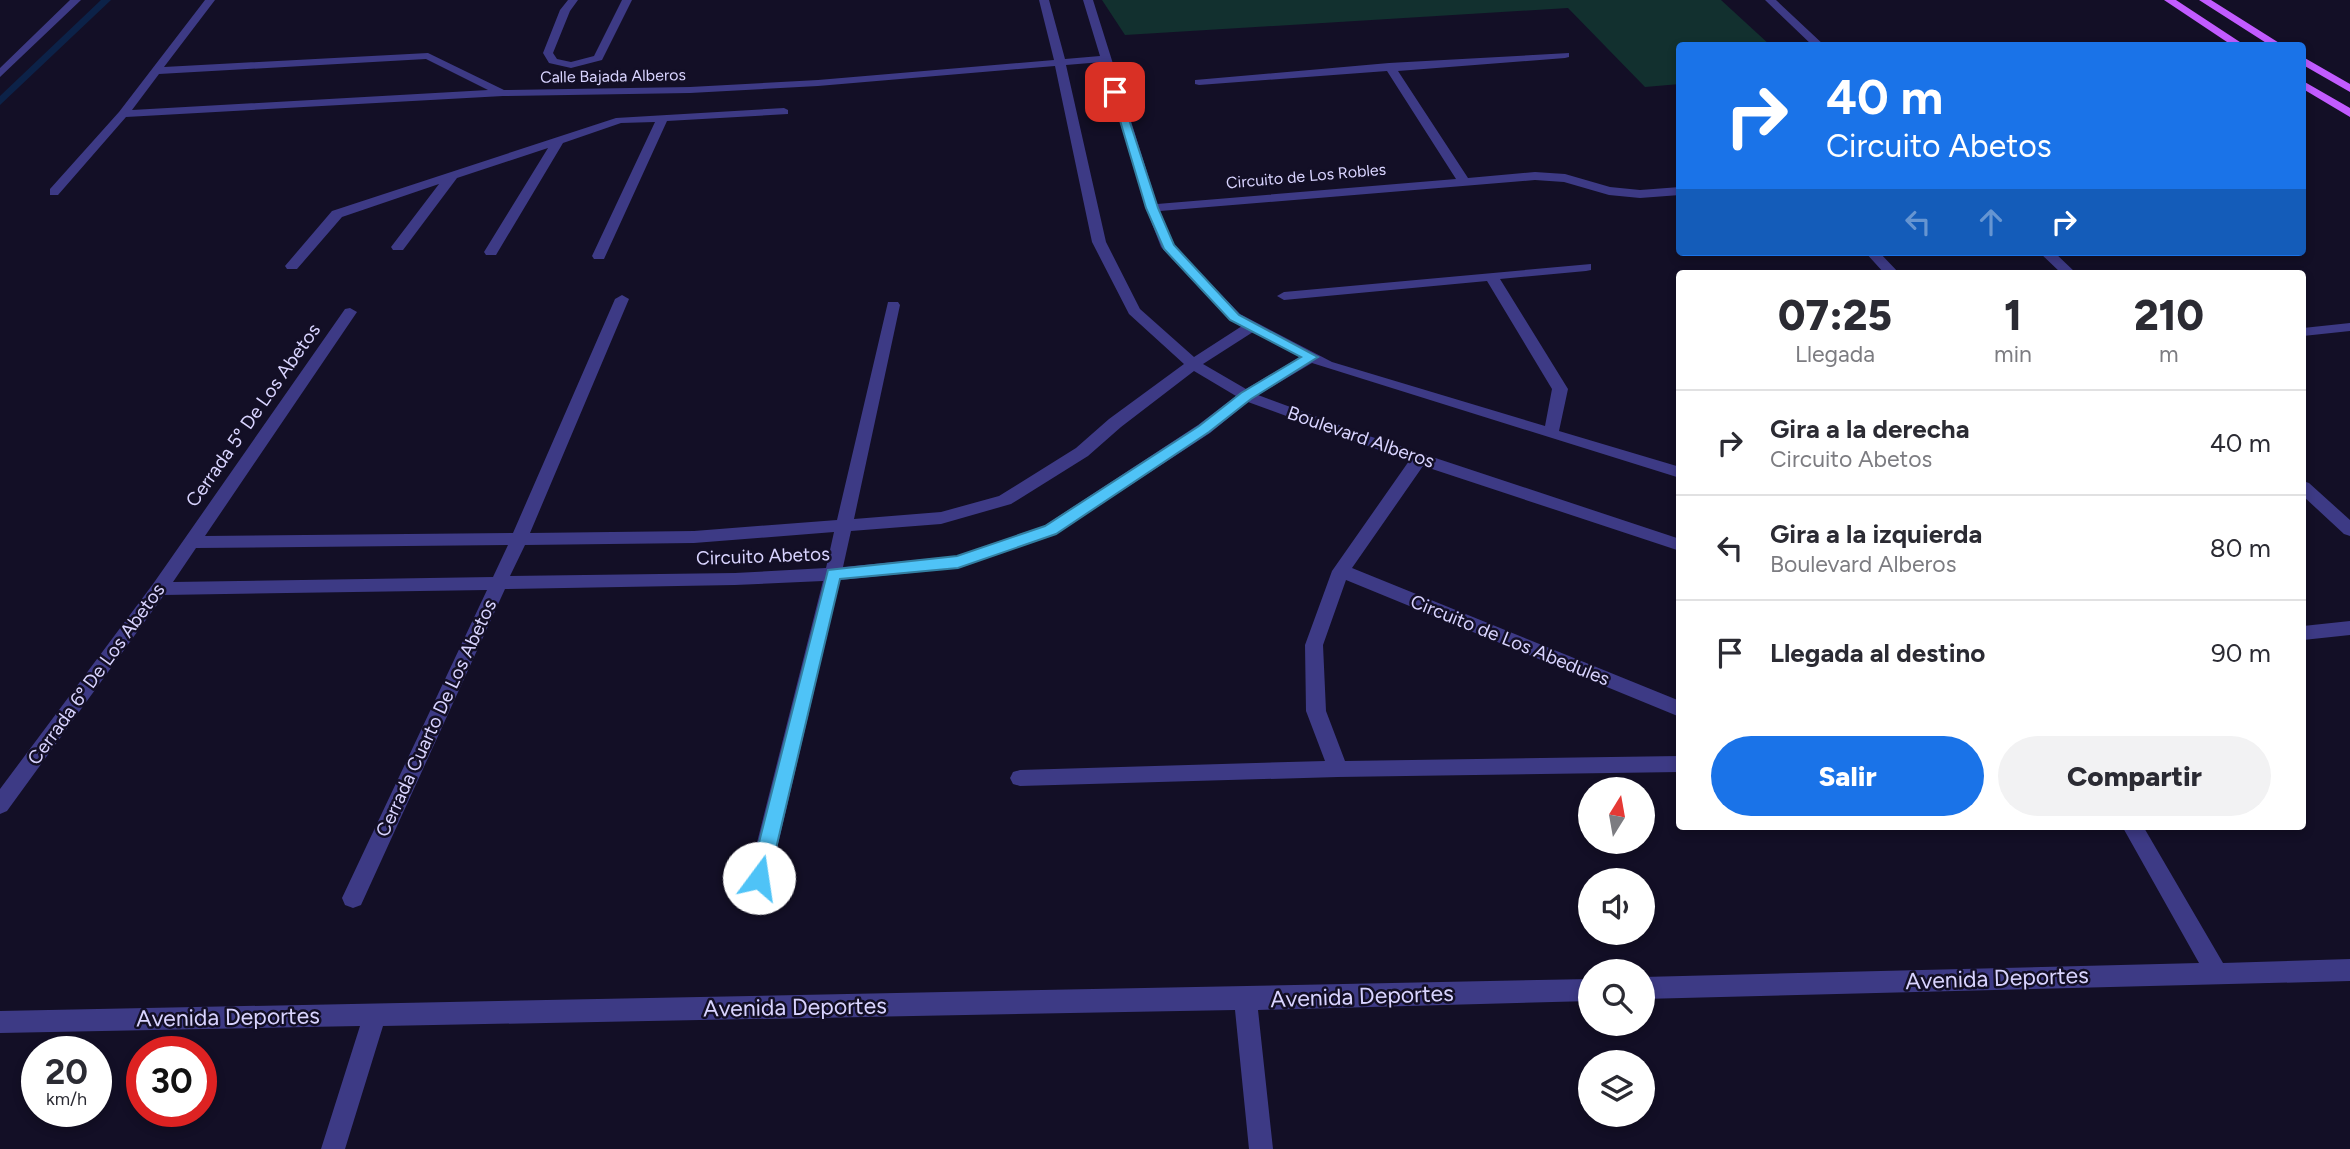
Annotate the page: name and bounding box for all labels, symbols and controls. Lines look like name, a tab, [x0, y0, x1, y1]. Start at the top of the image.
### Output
pin	[1085, 62, 1145, 122]
street label: Calle Bajada Alberos	[540, 65, 686, 87]
text: 40 m	[1826, 67, 1943, 126]
icon: right	[1711, 70, 1802, 161]
icon: arrive	[1096, 73, 1134, 111]
text: Circuito Abetos	[1826, 127, 2052, 165]
street label: Circuito de Los Robles	[1225, 160, 1387, 192]
icon: left	[1899, 203, 1937, 241]
icon: ahead	[1972, 203, 2010, 241]
icon: right	[2045, 203, 2083, 241]
text: 07:25	[1778, 290, 1892, 341]
text: 1	[2004, 290, 2022, 341]
text: 210	[2134, 290, 2204, 341]
street label: Cerrada 5º De Los Abetos	[181, 319, 325, 511]
text: Llegada	[1795, 340, 1875, 368]
text: min	[1994, 340, 2032, 368]
text: m	[2159, 340, 2179, 368]
street label: Boulevard Alberos	[1284, 401, 1438, 473]
text: Gira a la derecha	[1770, 413, 1970, 445]
icon: right	[1711, 424, 1749, 462]
text: 40 m	[2210, 427, 2271, 459]
text: Circuito Abetos	[1770, 445, 1932, 473]
text: Gira a la izquierda	[1770, 518, 1982, 550]
icon: left	[1711, 529, 1749, 567]
text: 80 m	[2210, 532, 2271, 564]
street label: Circuito Abetos	[696, 542, 831, 570]
text: Boulevard Alberos	[1770, 550, 1956, 578]
street label: Cerrada 6º De Los Abetos	[22, 579, 170, 769]
street label: Circuito de Los Abedules	[1407, 589, 1613, 691]
street label: Cerrada Cuarto De Los Abetos	[371, 595, 501, 840]
icon: arrive	[1711, 634, 1749, 672]
text: Llegada al destino	[1770, 637, 1985, 669]
text: 90 m	[2211, 637, 2271, 669]
button: Salir	[1711, 736, 1984, 816]
button: Compartir	[1998, 736, 2271, 816]
north arrow	[1578, 777, 1656, 854]
map controls	[1578, 777, 1655, 1127]
position arrow	[722, 841, 796, 915]
button: sound	[1578, 868, 1655, 945]
button: search	[1578, 959, 1655, 1036]
street label: Avenida Deportes	[1905, 961, 2089, 995]
street label: Avenida Deportes	[1270, 979, 1454, 1013]
street label: Avenida Deportes	[703, 991, 887, 1023]
street label: Avenida Deportes	[136, 1001, 320, 1033]
speed limit sign: 30	[126, 1036, 217, 1127]
button: layers	[1578, 1050, 1655, 1127]
text: 20	[45, 1051, 88, 1093]
text: km/h	[46, 1088, 87, 1110]

